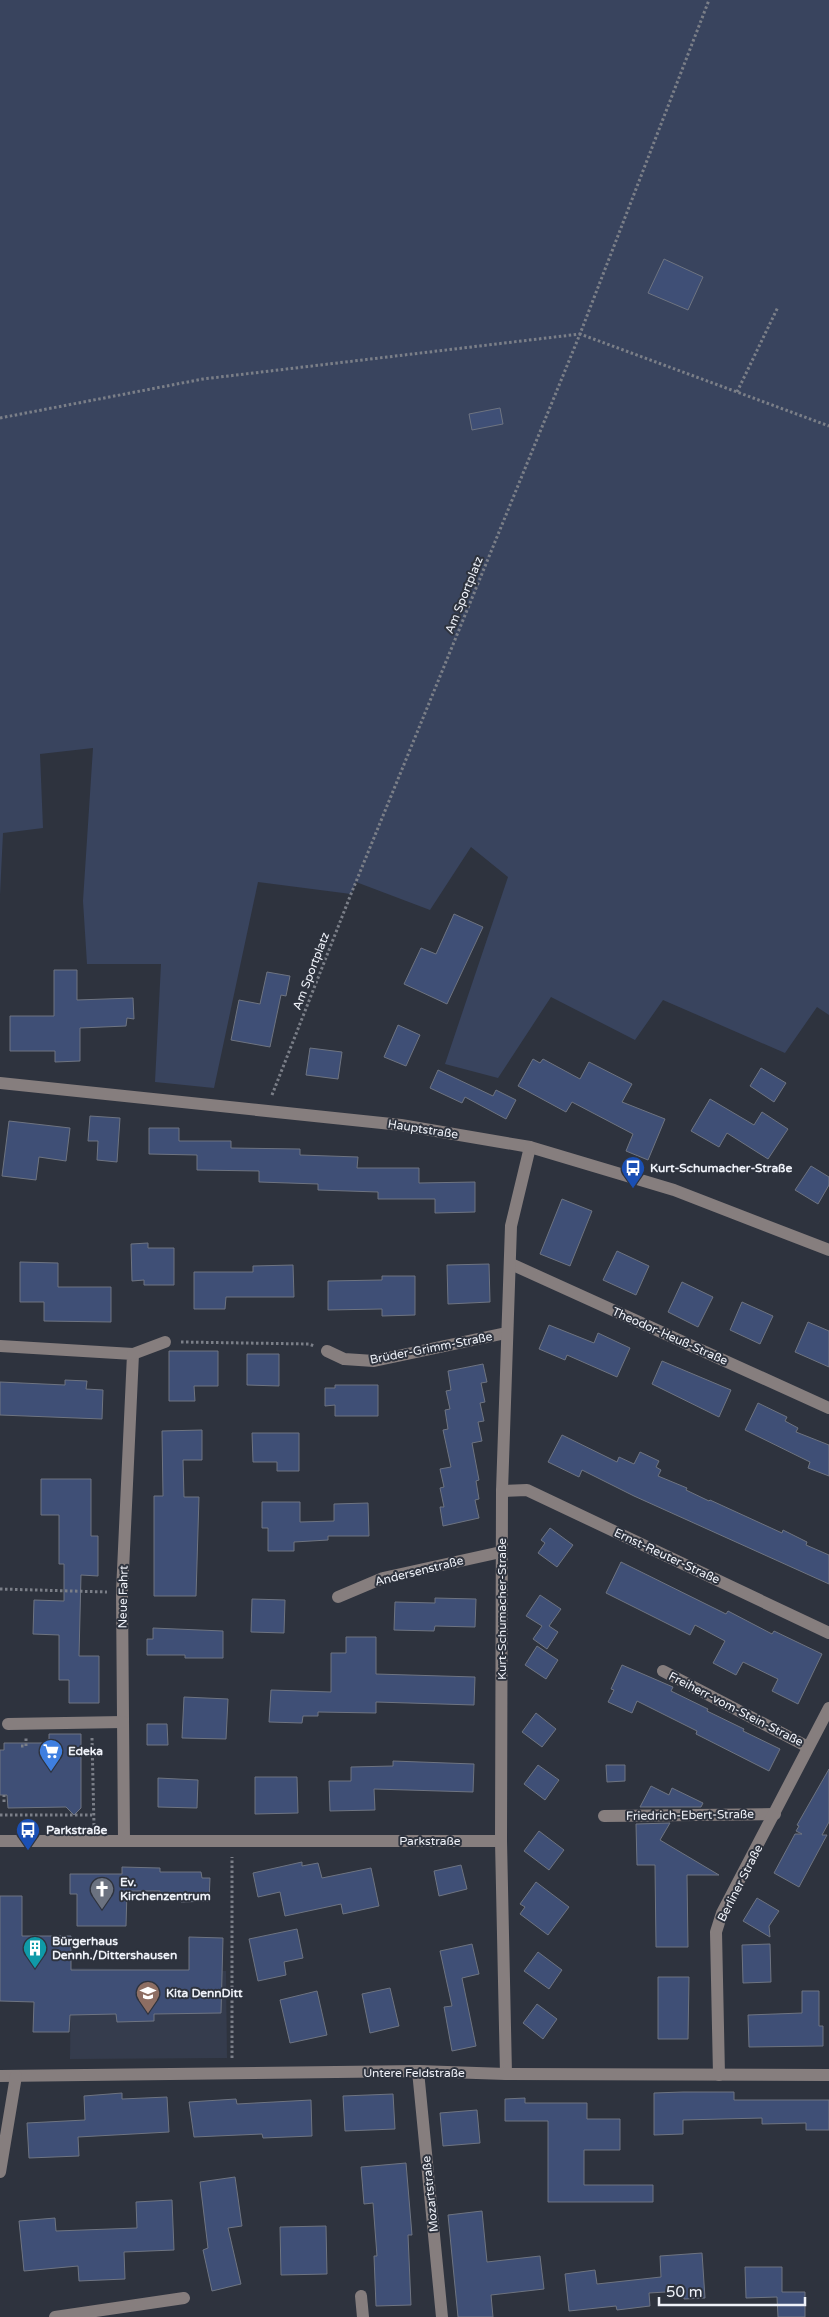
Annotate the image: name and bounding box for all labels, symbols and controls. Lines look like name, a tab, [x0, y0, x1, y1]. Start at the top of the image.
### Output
street label: Am Sportplatz	[442, 554, 486, 636]
street label: Am Sportplatz	[290, 930, 332, 1012]
street label: Hauptstraße	[387, 1117, 459, 1141]
bus stop icon: Kurt-Schumacher-Straße	[620, 1155, 646, 1189]
place label: Kurt-Schumacher-Straße	[650, 1161, 792, 1175]
street label: Theodor-Heuß-Straße	[610, 1304, 730, 1368]
street label: Brüder-Grimm-Straße	[369, 1329, 494, 1367]
street label: Ernst-Reuter-Straße	[612, 1525, 722, 1587]
street label: Kurt-Schumacher-Straße	[495, 1538, 509, 1680]
street label: Andersenstraße	[373, 1553, 465, 1589]
street label: Neue Fahrt	[115, 1565, 131, 1629]
street label: Freiherr-vom-Stein-Straße	[666, 1669, 806, 1749]
supermarket icon: Edeka	[38, 1738, 64, 1772]
place label: Edeka	[68, 1744, 103, 1758]
street label: Friedrich-Ebert-Straße	[626, 1807, 754, 1823]
bus stop icon: Parkstraße	[15, 1817, 41, 1851]
place label: Parkstraße	[46, 1823, 108, 1837]
street label: Parkstraße	[399, 1834, 461, 1848]
street label: Berliner Straße	[715, 1842, 766, 1924]
place label: Ev. Kirchenzentrum	[120, 1875, 211, 1903]
church icon: Ev. Kirchenzentrum	[89, 1876, 115, 1910]
place label: Bürgerhaus Dennh./Dittershausen	[52, 1934, 177, 1962]
building icon: Bürgerhaus Dennh./Dittershausen	[22, 1935, 48, 1969]
school or university icon: Kita DennDitt	[135, 1980, 161, 2014]
place label: Kita DennDitt	[166, 1986, 243, 2000]
street label: Untere Feldstraße	[363, 2066, 465, 2080]
street label: Mozartstraße	[419, 2155, 441, 2233]
scale bar	[659, 2274, 805, 2306]
text: 50 m	[666, 2283, 703, 2301]

